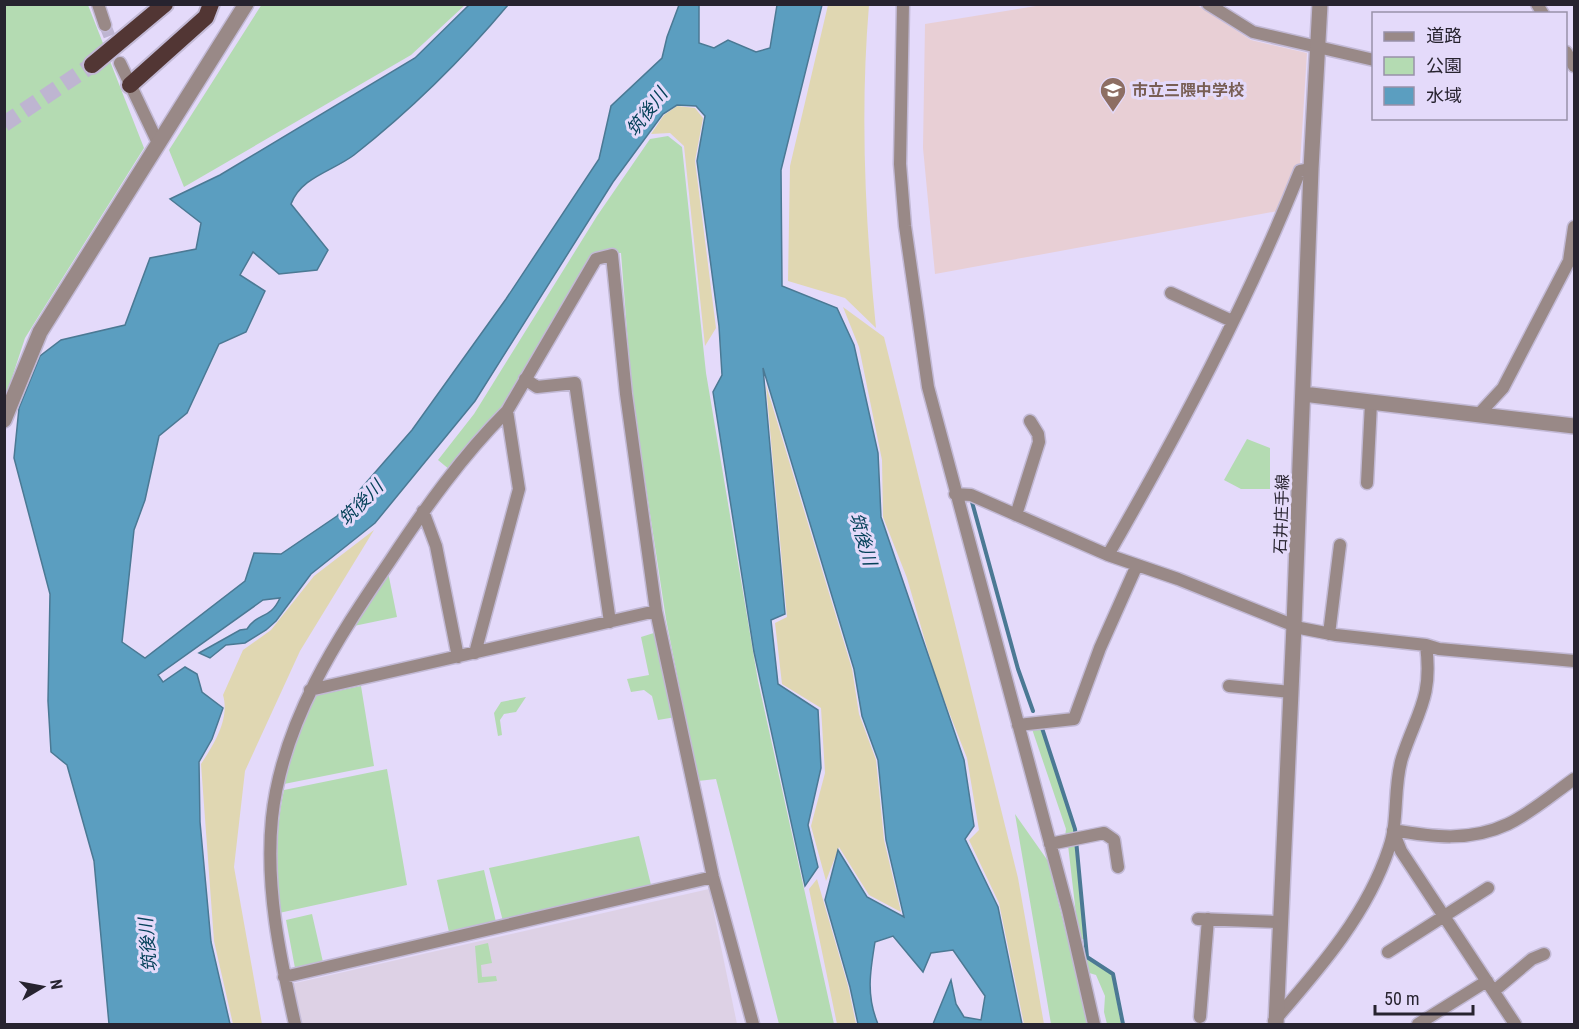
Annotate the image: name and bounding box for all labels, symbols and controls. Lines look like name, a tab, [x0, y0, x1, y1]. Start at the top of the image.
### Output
legend	[1372, 12, 1567, 120]
text: 道路	[1426, 25, 1462, 46]
text: 公園	[1426, 55, 1462, 76]
school or university icon: 市立三隈中学校	[1098, 75, 1128, 113]
place label: 市立三隈中学校	[1132, 81, 1244, 100]
water label: 筑後川	[622, 82, 672, 140]
text: 水域	[1426, 85, 1462, 106]
water label: 筑後川	[334, 474, 388, 529]
street label: 石井庄手線	[1271, 474, 1292, 554]
water label: 筑後川	[846, 510, 882, 570]
water label: 筑後川	[135, 915, 160, 973]
north arrow	[12, 957, 72, 1017]
text: N	[46, 978, 66, 991]
scale bar	[1375, 978, 1472, 1016]
text: 50 m	[1384, 988, 1419, 1009]

